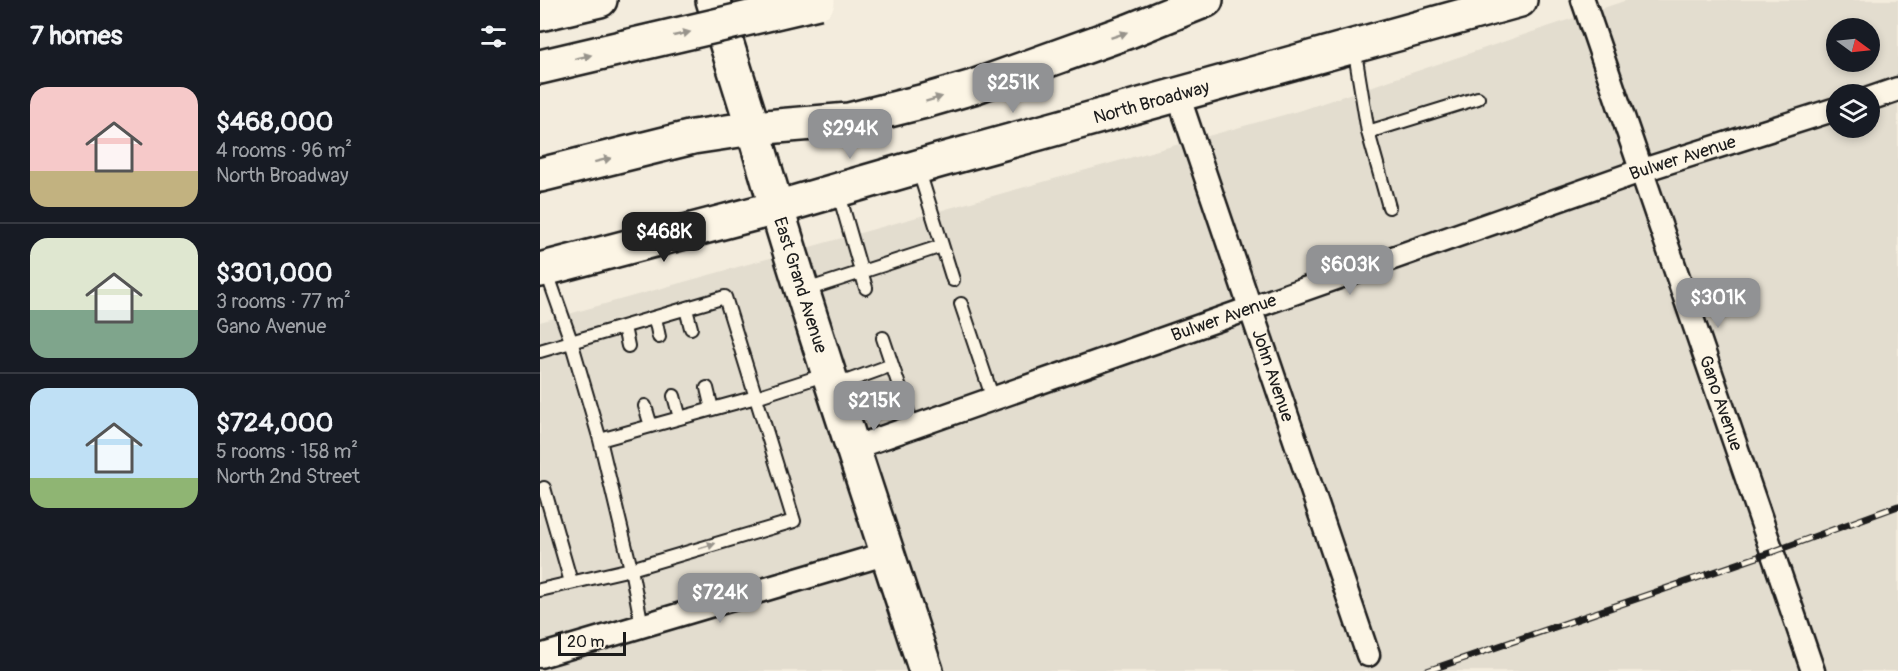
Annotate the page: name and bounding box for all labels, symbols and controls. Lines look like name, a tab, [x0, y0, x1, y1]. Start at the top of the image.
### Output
north arrow	[1826, 18, 1880, 72]
map controls	[1826, 18, 1880, 138]
text: 7 homes	[30, 20, 122, 52]
icon: filters	[477, 20, 510, 53]
one-way arrow	[673, 28, 691, 38]
one-way arrow	[1110, 29, 1128, 39]
one-way arrow	[573, 52, 592, 61]
pin: $251K	[971, 63, 1055, 114]
text: $251K	[987, 70, 1039, 95]
street label: North Broadway	[1091, 75, 1212, 129]
button: layers	[1826, 84, 1880, 138]
one-way arrow	[925, 94, 943, 103]
text: $468,000	[216, 106, 333, 138]
pin: $294K	[808, 109, 892, 160]
icon: home	[78, 111, 150, 183]
text: $294K	[822, 116, 878, 141]
street label: Bulwer Avenue	[1626, 130, 1739, 185]
text: 4 rooms · 96 m²	[216, 138, 352, 163]
one-way arrow	[593, 154, 612, 164]
text: North Broadway	[216, 163, 348, 188]
pin: $468K	[622, 212, 706, 263]
street label: East Grand Avenue	[769, 214, 833, 356]
text: $468K	[636, 219, 692, 244]
pin: $603K	[1308, 245, 1392, 296]
text: $603K	[1320, 252, 1380, 277]
text: $301,000	[216, 257, 332, 289]
icon: home	[78, 262, 150, 334]
pin: $301K	[1676, 278, 1760, 329]
text: $301K	[1690, 285, 1746, 310]
street label: Bulwer Avenue	[1168, 288, 1280, 347]
text: 3 rooms · 77 m²	[216, 289, 351, 314]
text: Gano Avenue	[216, 314, 326, 339]
street label: John Avenue	[1247, 326, 1299, 425]
street label: Gano Avenue	[1694, 352, 1748, 454]
pin: $215K	[832, 381, 916, 432]
text: $215K	[848, 388, 900, 413]
text: $724,000	[216, 407, 333, 439]
icon: home	[78, 412, 150, 484]
text: 5 rooms · 158 m²	[216, 439, 358, 464]
text: North 2nd Street	[216, 464, 360, 489]
one-way arrow	[698, 541, 716, 550]
pin: $724K	[678, 573, 762, 624]
text: $724K	[692, 580, 748, 605]
scale bar	[558, 629, 626, 656]
text: 20 m	[567, 632, 605, 652]

